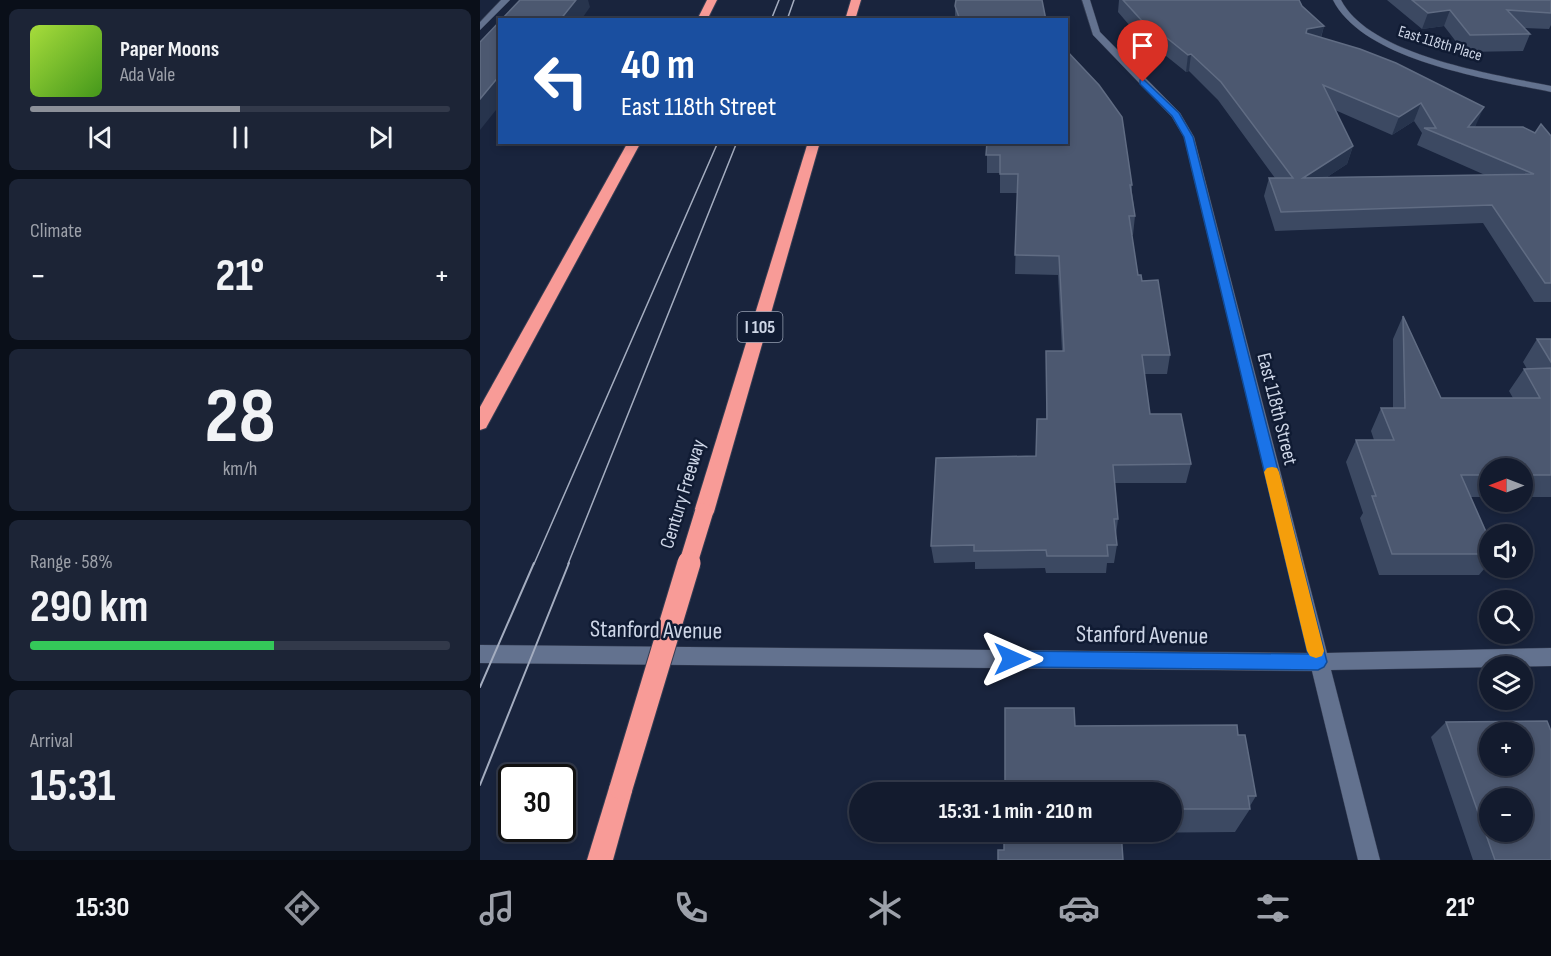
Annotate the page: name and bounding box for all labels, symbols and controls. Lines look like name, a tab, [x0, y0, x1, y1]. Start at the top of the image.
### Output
pin	[1117, 20, 1168, 82]
street label: East 118th Place	[1396, 22, 1484, 66]
icon: arrive	[1126, 29, 1159, 62]
text: Paper Moons	[120, 36, 219, 63]
text: 40 m	[621, 40, 695, 91]
icon: left	[522, 42, 600, 120]
text: Ada Vale	[120, 63, 175, 87]
text: East 118th Street	[621, 91, 776, 123]
icon: previous	[84, 121, 117, 154]
icon: pause	[224, 121, 257, 154]
icon: next	[364, 121, 397, 154]
text: Climate	[30, 219, 82, 243]
text: 21°	[216, 249, 264, 304]
text: −	[30, 256, 46, 296]
text: +	[434, 256, 450, 296]
road number: I 105	[738, 312, 782, 342]
street label: East 118th Street	[1251, 350, 1303, 468]
text: 28	[205, 371, 275, 464]
street label: Century Freeway	[655, 436, 711, 551]
text: km/h	[223, 457, 257, 481]
north arrow	[1479, 458, 1533, 512]
map controls	[1479, 458, 1533, 842]
button: sound	[1479, 524, 1533, 578]
text: Range · 58%	[30, 550, 113, 574]
text: 290 km	[30, 580, 148, 635]
button: search	[1479, 590, 1533, 644]
street label: Stanford Avenue	[590, 614, 722, 646]
street label: Stanford Avenue	[1076, 619, 1208, 651]
position arrow	[980, 627, 1044, 691]
button: layers	[1479, 656, 1533, 710]
button: +	[1479, 722, 1533, 776]
text: Arrival	[30, 729, 73, 753]
text: 15:31	[30, 759, 115, 814]
speed limit sign: 30	[498, 764, 576, 842]
button: −	[1479, 788, 1533, 842]
text: 15:31 · 1 min · 210 m	[939, 798, 1092, 825]
icon: directions	[281, 887, 323, 929]
icon: music	[476, 887, 518, 929]
icon: phone	[670, 887, 712, 929]
icon: climate	[864, 887, 906, 929]
icon: car	[1058, 887, 1100, 929]
icon: filters	[1252, 887, 1294, 929]
text: 15:30	[76, 892, 129, 924]
text: 21°	[1446, 892, 1475, 924]

